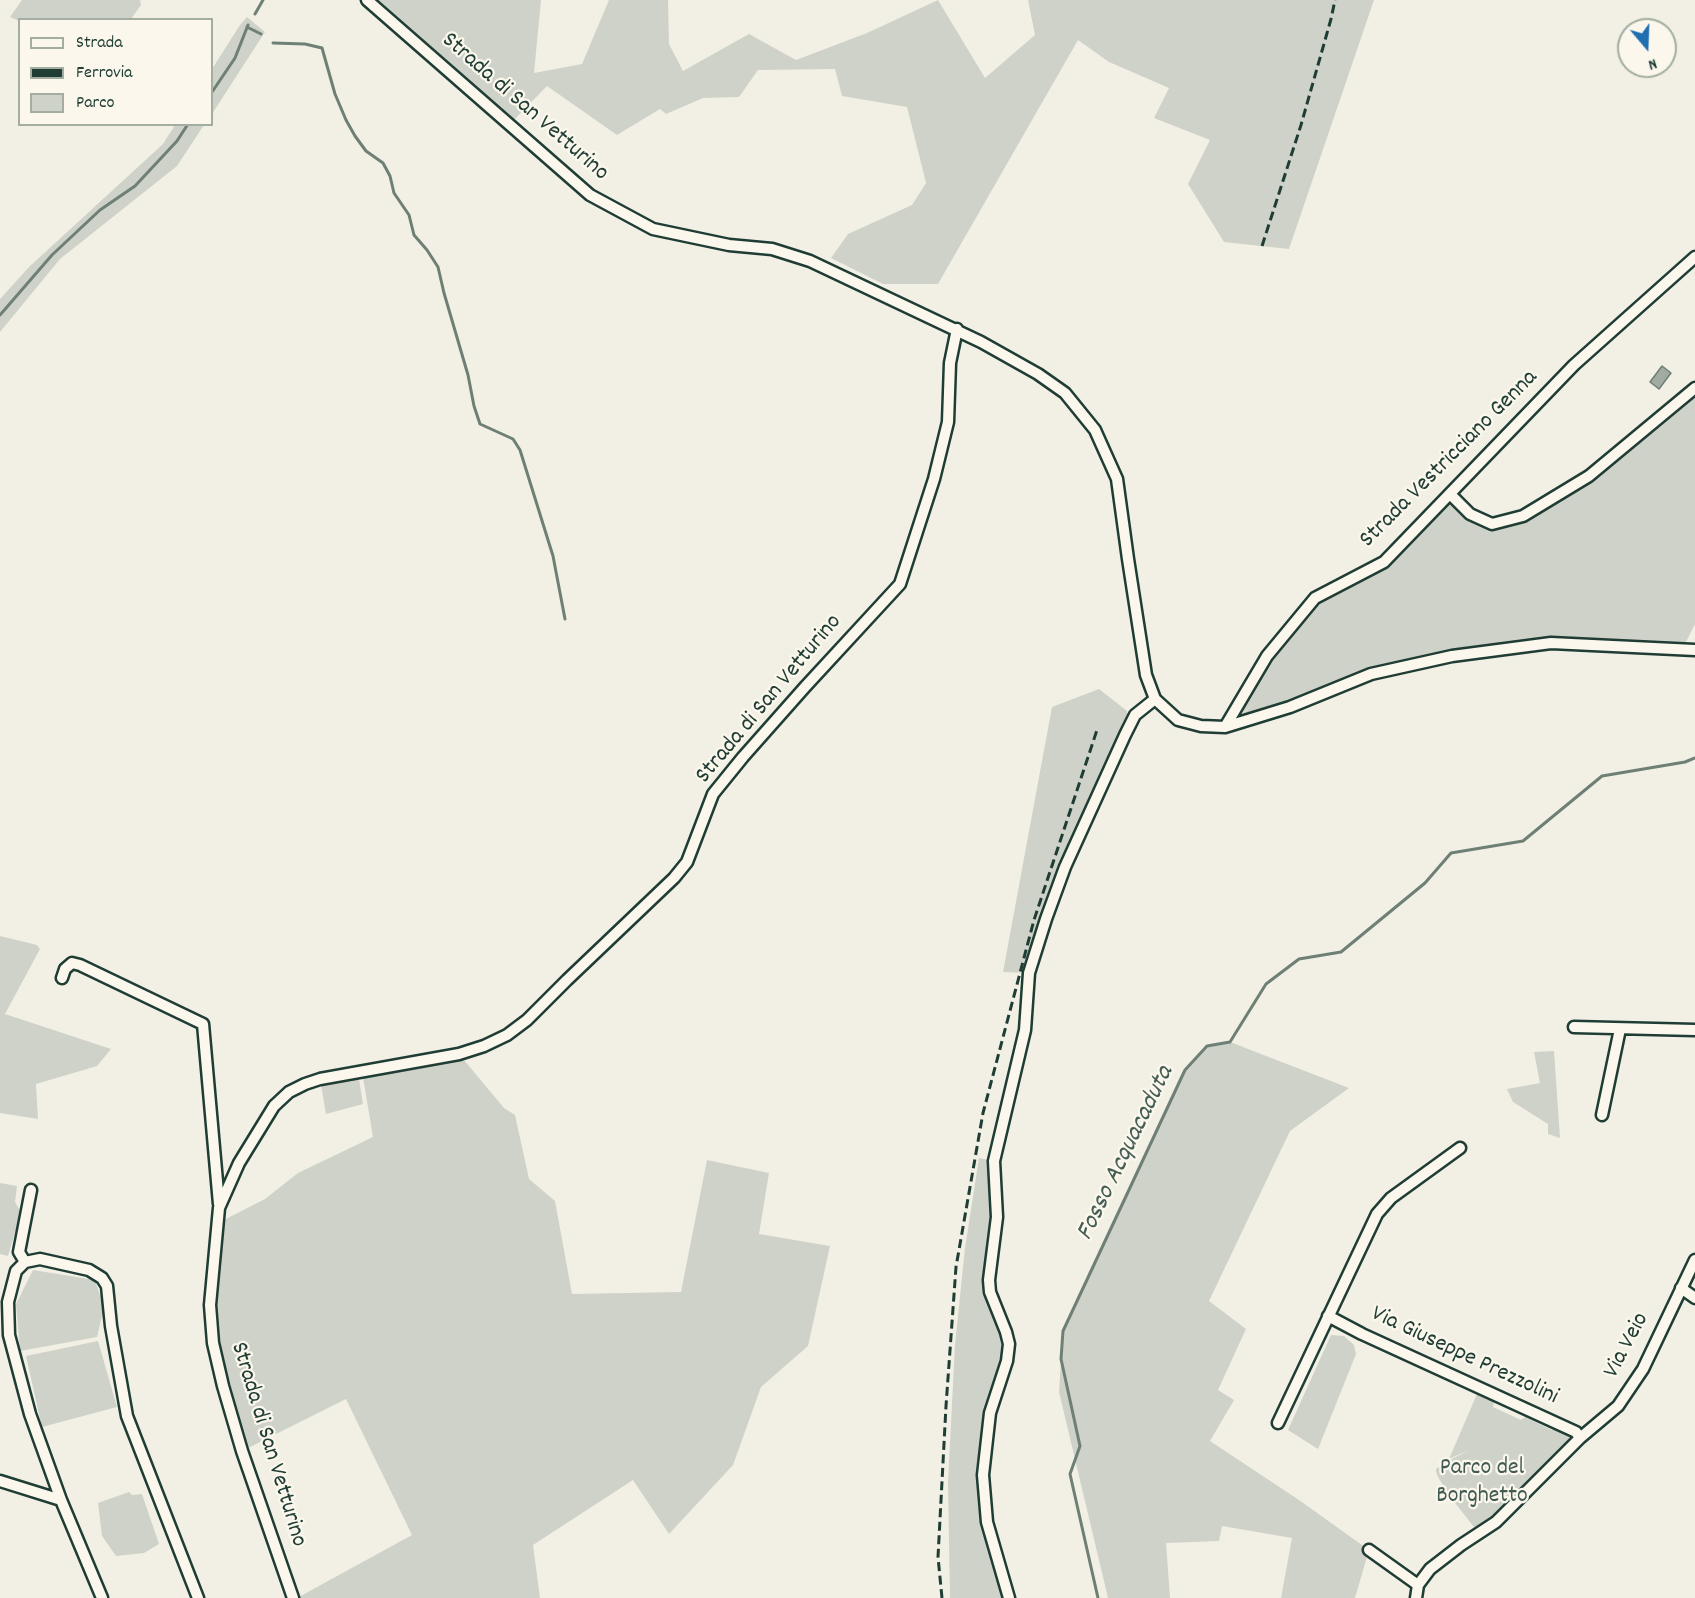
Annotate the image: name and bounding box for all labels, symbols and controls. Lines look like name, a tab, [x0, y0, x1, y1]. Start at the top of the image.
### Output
legend	[18, 18, 213, 126]
north arrow	[1617, 18, 1677, 78]
street label: Strada di San Vetturino	[434, 27, 614, 189]
text: Strada	[76, 31, 123, 56]
text: N	[1645, 51, 1660, 76]
text: Ferrovia	[76, 61, 133, 86]
text: Parco	[76, 91, 115, 116]
street label: Strada Vestricciano Genna	[1355, 365, 1545, 555]
street label: Strada di San Vetturino	[691, 609, 849, 791]
water label: Fosso Acquacaduta	[1071, 1062, 1183, 1246]
street label: Via Giuseppe Prezzolini	[1366, 1301, 1562, 1413]
street label: Via Veio	[1599, 1308, 1657, 1384]
street label: Strada di San Vetturino	[222, 1339, 312, 1551]
park label: Parco del Borghetto	[1436, 1456, 1528, 1512]

